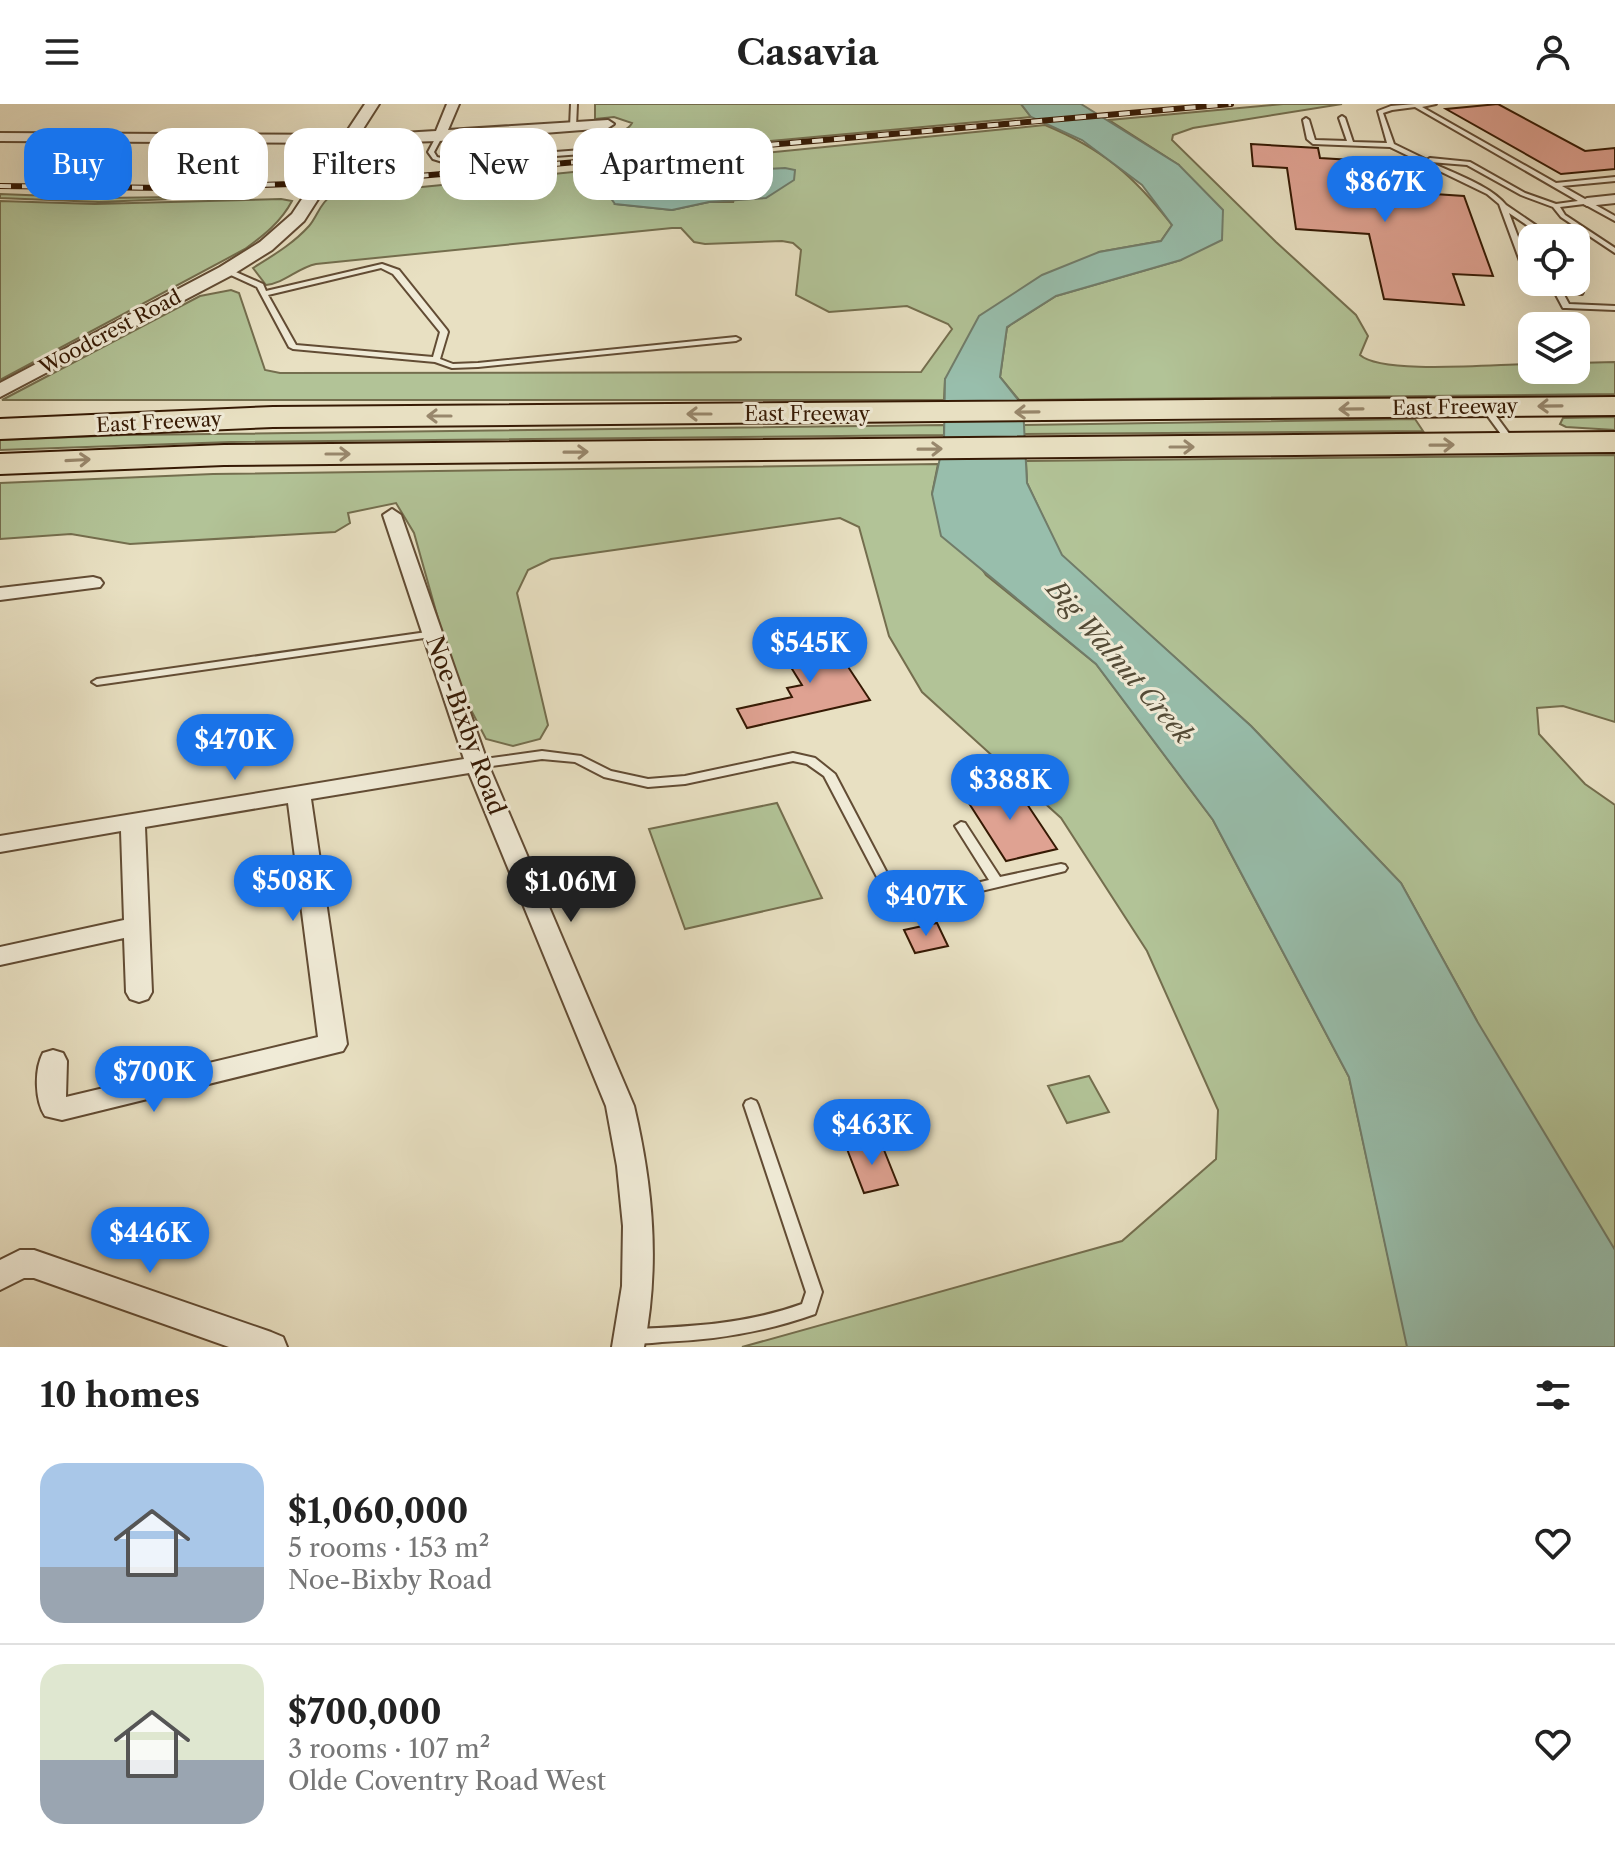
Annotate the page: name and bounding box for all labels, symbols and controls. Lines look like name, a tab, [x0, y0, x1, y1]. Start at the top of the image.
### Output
icon: menu	[40, 30, 84, 74]
text: Casavia	[736, 30, 879, 74]
icon: person	[1531, 30, 1575, 74]
chip: Buy	[24, 128, 132, 200]
chip: Rent	[148, 128, 268, 200]
chip: Filters	[284, 128, 424, 200]
chip: New	[440, 128, 557, 200]
chip: Apartment	[573, 128, 773, 200]
pin: $867K	[1329, 156, 1441, 224]
text: $867K	[1345, 166, 1425, 198]
map controls	[1518, 224, 1590, 384]
button: locate	[1518, 224, 1590, 296]
street label: Woodcrest Road	[34, 284, 185, 380]
button: layers	[1518, 312, 1590, 384]
street label: East Freeway	[1392, 394, 1519, 420]
one-way arrow	[1537, 398, 1564, 414]
one-way arrow	[1338, 401, 1365, 417]
street label: East Freeway	[744, 402, 871, 426]
one-way arrow	[1014, 404, 1041, 420]
one-way arrow	[686, 406, 713, 422]
street label: East Freeway	[96, 407, 223, 437]
one-way arrow	[426, 408, 453, 424]
one-way arrow	[1428, 437, 1455, 453]
one-way arrow	[1168, 439, 1195, 455]
one-way arrow	[916, 441, 943, 457]
one-way arrow	[562, 445, 589, 460]
one-way arrow	[324, 447, 351, 462]
one-way arrow	[64, 452, 91, 467]
water label: Big Walnut Creek	[1039, 572, 1200, 751]
pin: $545K	[754, 617, 866, 685]
text: $545K	[770, 627, 850, 659]
street label: Noe-Bixby Road	[420, 632, 512, 819]
pin: $470K	[179, 714, 291, 782]
text: $470K	[195, 724, 275, 756]
pin: $388K	[954, 754, 1066, 822]
text: $388K	[969, 764, 1051, 796]
pin: $508K	[237, 855, 349, 923]
pin: $1.06M	[506, 856, 636, 924]
text: $508K	[252, 865, 334, 897]
text: $1.06M	[525, 866, 617, 898]
pin: $407K	[870, 870, 982, 938]
text: $407K	[886, 880, 966, 912]
pin: $700K	[98, 1046, 210, 1114]
text: $700K	[113, 1056, 195, 1088]
pin: $463K	[816, 1099, 928, 1167]
text: $463K	[832, 1109, 912, 1141]
pin: $446K	[94, 1207, 206, 1275]
text: $446K	[109, 1217, 191, 1249]
icon: filters	[1531, 1373, 1575, 1417]
text: 10 homes	[40, 1374, 200, 1416]
text: $1,060,000	[288, 1490, 468, 1532]
icon: home	[104, 1495, 200, 1591]
icon: heart	[1531, 1521, 1575, 1565]
text: 5 rooms · 153 m²	[288, 1532, 489, 1564]
text: Noe-Bixby Road	[288, 1564, 492, 1596]
text: $700,000	[288, 1691, 442, 1733]
icon: home	[104, 1696, 200, 1792]
icon: heart	[1531, 1722, 1575, 1766]
text: 3 rooms · 107 m²	[288, 1733, 490, 1765]
text: Olde Coventry Road West	[288, 1765, 606, 1797]

